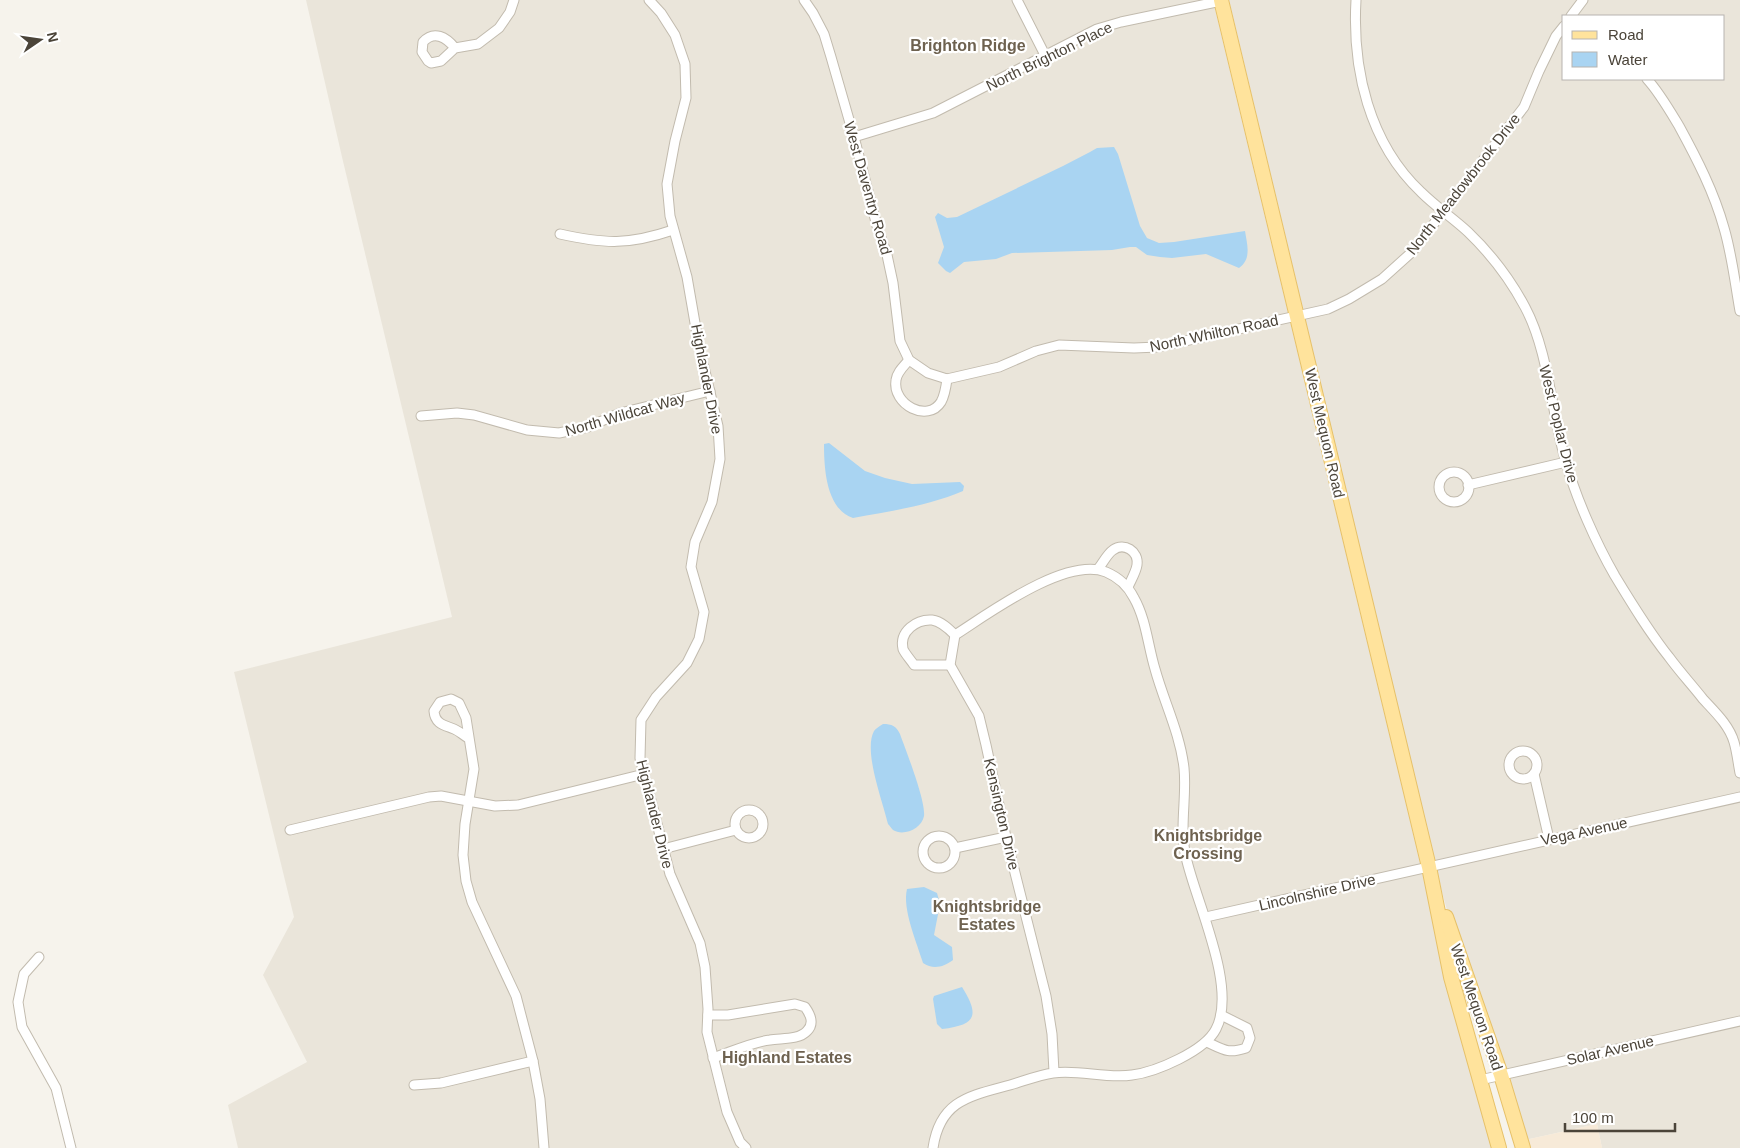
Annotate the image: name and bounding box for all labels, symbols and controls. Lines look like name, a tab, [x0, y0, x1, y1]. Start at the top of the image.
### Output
north arrow	[15, 15, 65, 65]
legend	[1562, 15, 1725, 80]
street label: North Brighton Place	[983, 18, 1115, 94]
text: Road	[1608, 26, 1644, 43]
text: N	[44, 30, 62, 44]
district label: Brighton Ridge	[910, 37, 1026, 54]
text: Water	[1608, 51, 1647, 68]
street label: North Meadowbrook Drive	[1403, 110, 1523, 258]
street label: West Daventry Road	[841, 119, 895, 257]
street label: North Whilton Road	[1148, 311, 1280, 355]
street label: Highlander Drive	[688, 323, 726, 435]
street label: West Poplar Drive	[1536, 363, 1582, 485]
street label: West Mequon Road	[1302, 367, 1348, 499]
street label: North Wildcat Way	[563, 389, 687, 439]
street label: Kensington Drive	[981, 756, 1023, 872]
street label: Highlander Drive	[633, 758, 677, 870]
street label: Vega Avenue	[1539, 814, 1629, 848]
district label: Knightsbridge Crossing	[1154, 827, 1262, 862]
street label: Lincolnshire Drive	[1257, 870, 1377, 914]
district label: Knightsbridge Estates	[933, 898, 1041, 933]
street label: West Mequon Road	[1447, 942, 1507, 1072]
street label: Solar Avenue	[1565, 1032, 1655, 1068]
district label: Highland Estates	[722, 1049, 852, 1066]
scale bar	[1565, 1100, 1675, 1132]
text: 100 m	[1572, 1109, 1614, 1126]

